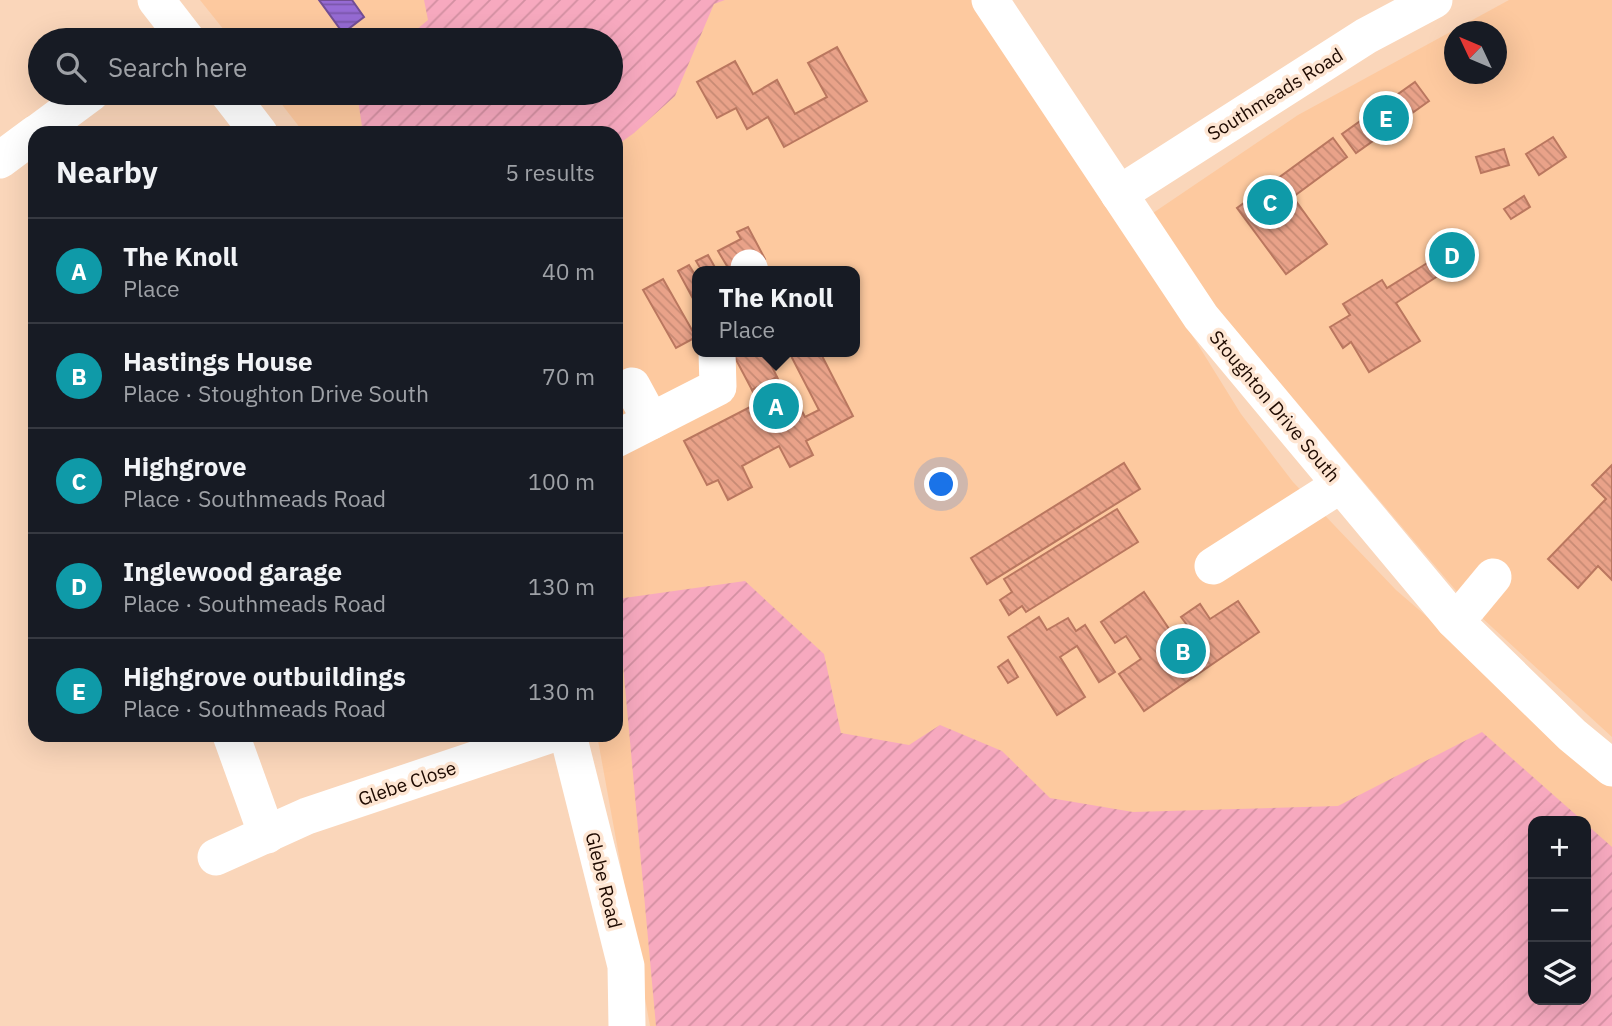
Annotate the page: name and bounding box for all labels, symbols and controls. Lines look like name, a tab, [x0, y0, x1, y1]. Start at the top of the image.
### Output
north arrow	[1444, 21, 1507, 84]
search box	[28, 28, 623, 105]
street label: Southmeads Road	[1203, 43, 1347, 145]
icon: search	[52, 48, 90, 86]
text: Search here	[108, 50, 247, 84]
pin: E	[1363, 92, 1409, 144]
text: Nearby	[56, 152, 158, 191]
text: 5 results	[505, 157, 595, 187]
pin: C	[1247, 176, 1293, 228]
pin: D	[1429, 229, 1475, 281]
text: The Knoll	[123, 239, 238, 273]
text: A	[71, 256, 87, 286]
text: 40 m	[542, 256, 595, 286]
popup	[692, 266, 860, 357]
text: Place	[123, 273, 180, 303]
text: The Knoll	[719, 280, 833, 314]
text: Place	[719, 314, 775, 344]
street label: Stoughton Drive South	[1204, 325, 1346, 487]
text: Hastings House	[123, 344, 313, 378]
text: B	[71, 361, 87, 391]
text: 70 m	[542, 361, 595, 391]
text: Place · Stoughton Drive South	[123, 378, 429, 408]
pin: A	[753, 380, 799, 432]
text: Highgrove	[123, 449, 247, 483]
text: C	[72, 466, 86, 496]
text: 100 m	[528, 466, 595, 496]
your location	[924, 467, 958, 501]
text: Place · Southmeads Road	[123, 483, 386, 513]
text: Inglewood garage	[123, 554, 342, 588]
text: D	[71, 571, 87, 601]
text: 130 m	[528, 571, 595, 601]
text: Place · Southmeads Road	[123, 588, 386, 618]
pin: B	[1160, 625, 1206, 677]
text: Highgrove outbuildings	[123, 659, 406, 693]
text: E	[72, 676, 86, 706]
text: 130 m	[528, 676, 595, 706]
text: Place · Southmeads Road	[123, 693, 386, 723]
street label: Glebe Close	[355, 755, 459, 811]
map controls	[1528, 816, 1591, 1005]
button: +	[1528, 816, 1591, 879]
street label: Glebe Road	[580, 829, 628, 931]
button: −	[1528, 879, 1591, 942]
button: layers	[1528, 942, 1591, 1005]

